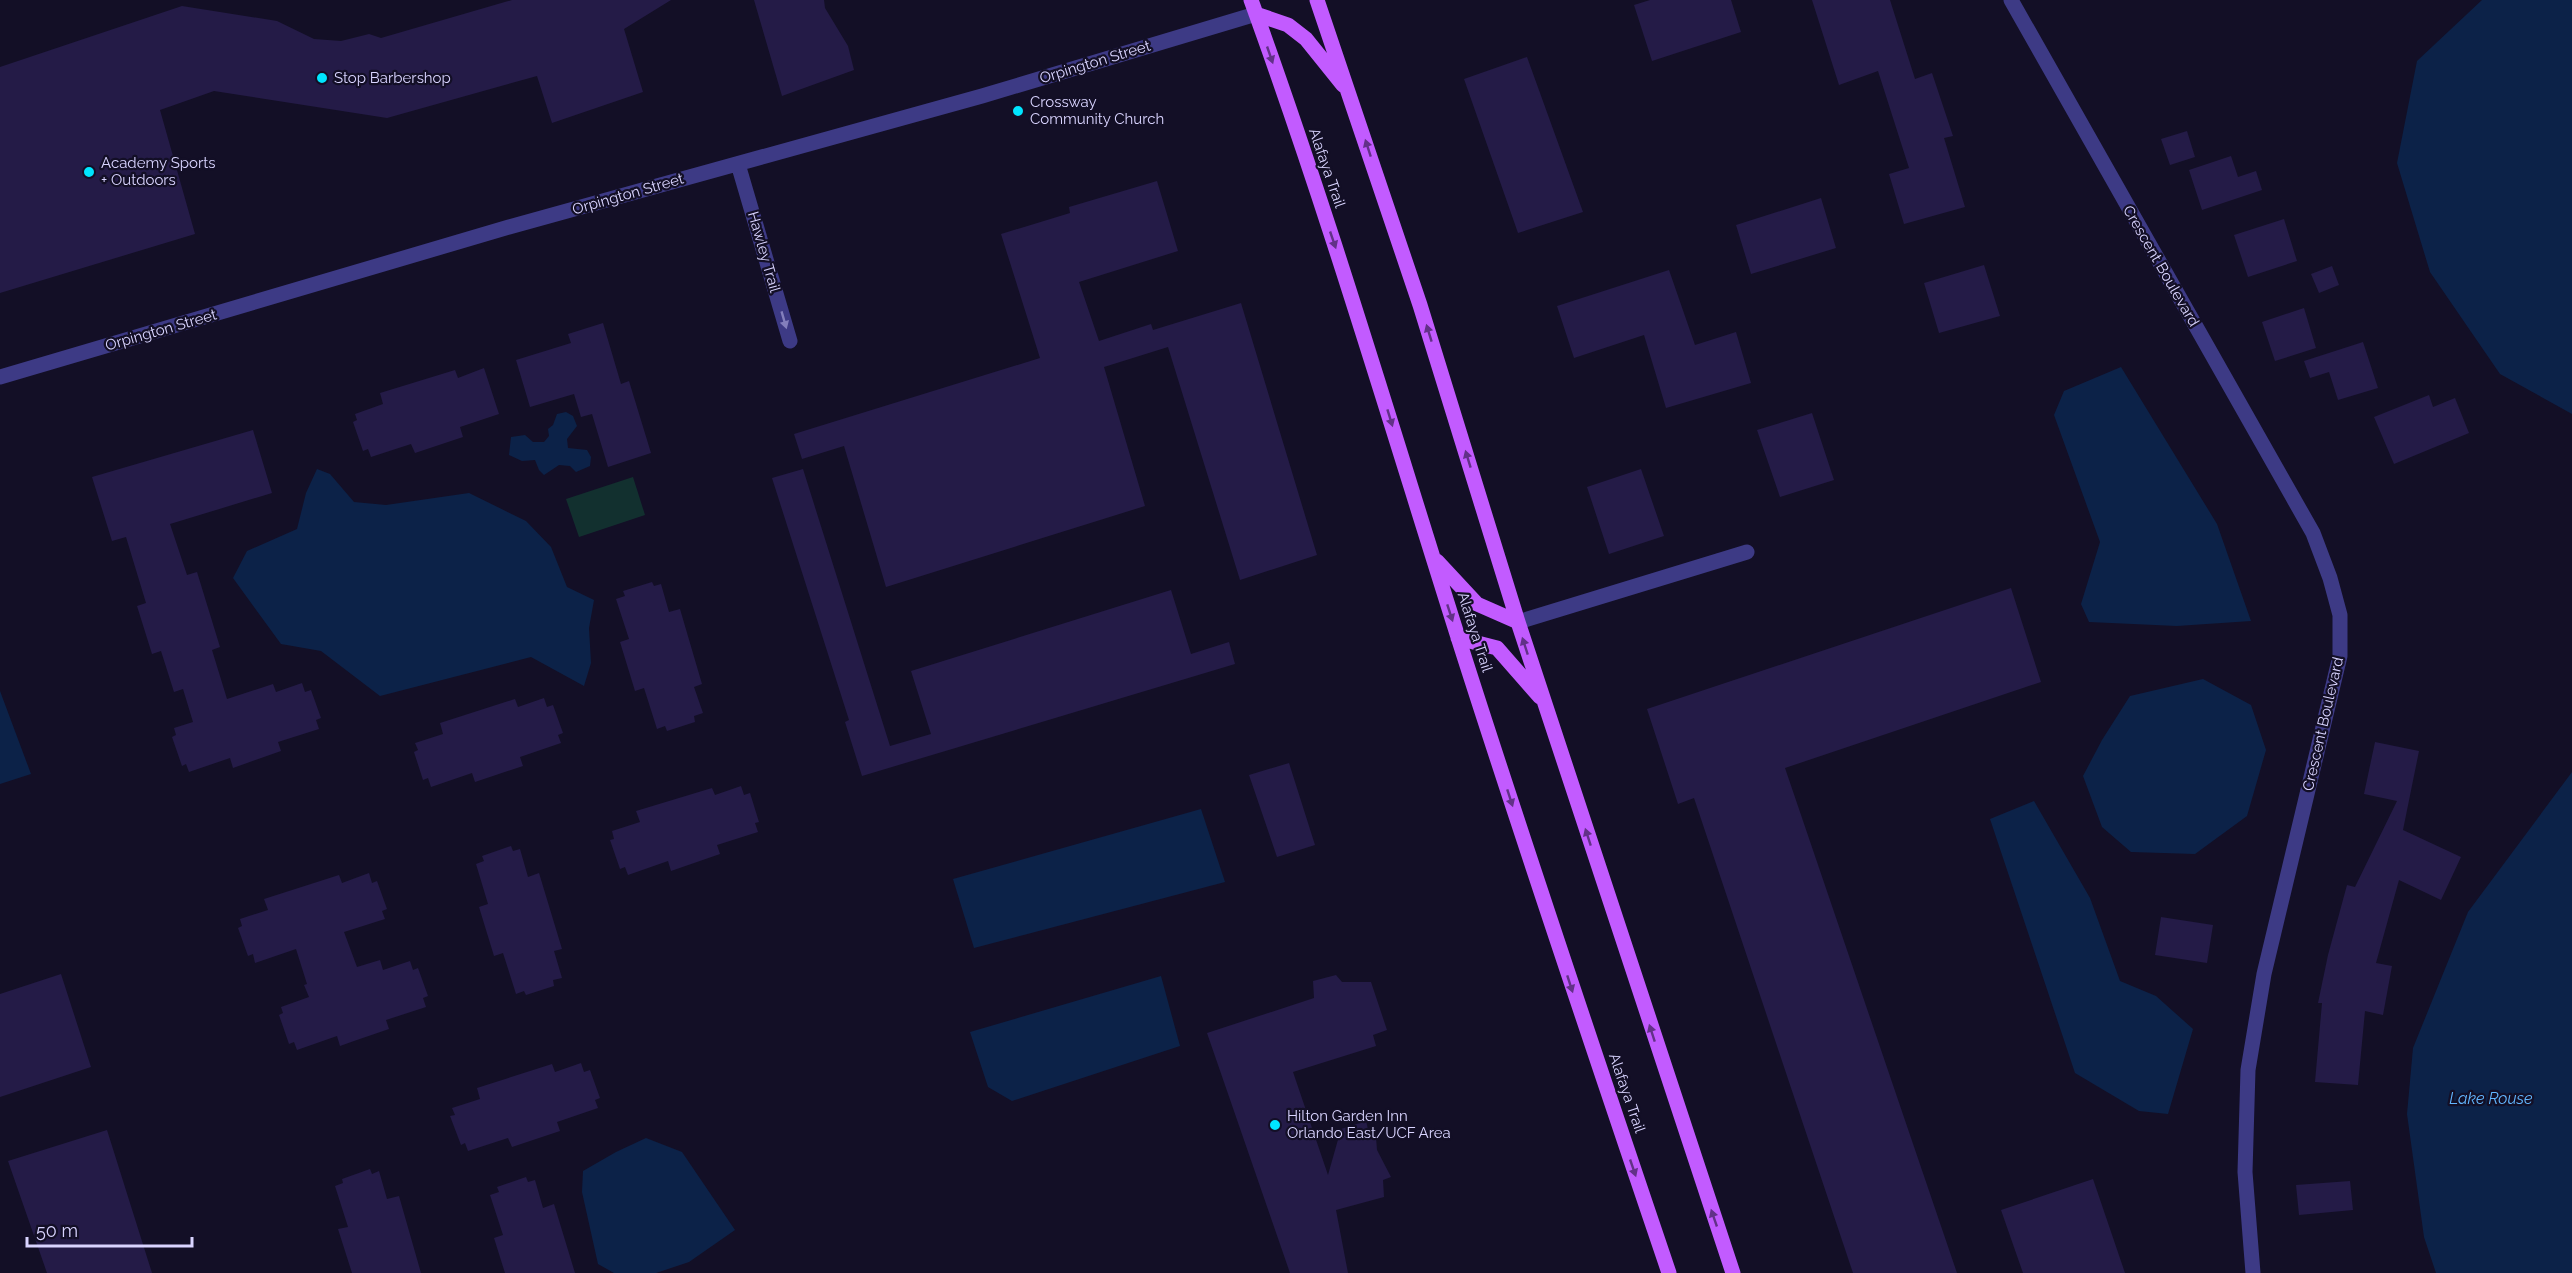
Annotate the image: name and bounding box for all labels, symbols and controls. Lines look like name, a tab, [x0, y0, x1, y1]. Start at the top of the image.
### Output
street label: Orpington Street	[1037, 37, 1153, 87]
one-way arrow	[1266, 46, 1275, 64]
place label: Stop Barbershop	[334, 69, 451, 87]
marker: Stop Barbershop	[315, 71, 329, 85]
place label: Crossway Community Church	[1030, 93, 1164, 128]
marker: Crossway Community Church	[1011, 104, 1025, 118]
street label: Alafaya Trail	[1305, 126, 1349, 211]
one-way arrow	[1363, 139, 1372, 157]
place label: Academy Sports + Outdoors	[101, 154, 215, 189]
marker: Academy Sports + Outdoors	[82, 165, 96, 179]
street label: Orpington Street	[570, 169, 686, 219]
street label: Crescent Boulevard	[2119, 202, 2203, 330]
street label: Hawley Trail	[744, 209, 784, 295]
one-way arrow	[1328, 231, 1338, 249]
street label: Orpington Street	[103, 305, 219, 355]
one-way arrow	[780, 311, 789, 329]
one-way arrow	[1424, 324, 1433, 342]
one-way arrow	[1386, 409, 1395, 427]
one-way arrow	[1462, 450, 1472, 468]
street label: Alafaya Trail	[1454, 590, 1497, 675]
one-way arrow	[1446, 604, 1455, 622]
one-way arrow	[1520, 637, 1530, 655]
street label: Crescent Boulevard	[2299, 655, 2347, 793]
one-way arrow	[1506, 789, 1515, 807]
one-way arrow	[1583, 828, 1592, 846]
one-way arrow	[1566, 975, 1575, 993]
one-way arrow	[1647, 1024, 1657, 1042]
street label: Alafaya Trail	[1605, 1051, 1649, 1136]
water label: Lake Rouse	[2449, 1089, 2533, 1108]
place label: Hilton Garden Inn Orlando East/UCF Area	[1287, 1107, 1451, 1142]
marker: Hilton Garden Inn Orlando East/UCF Area	[1268, 1118, 1282, 1132]
one-way arrow	[1629, 1159, 1639, 1177]
one-way arrow	[1709, 1209, 1719, 1227]
scale bar	[27, 1210, 192, 1248]
text: 50 m	[36, 1220, 78, 1241]

